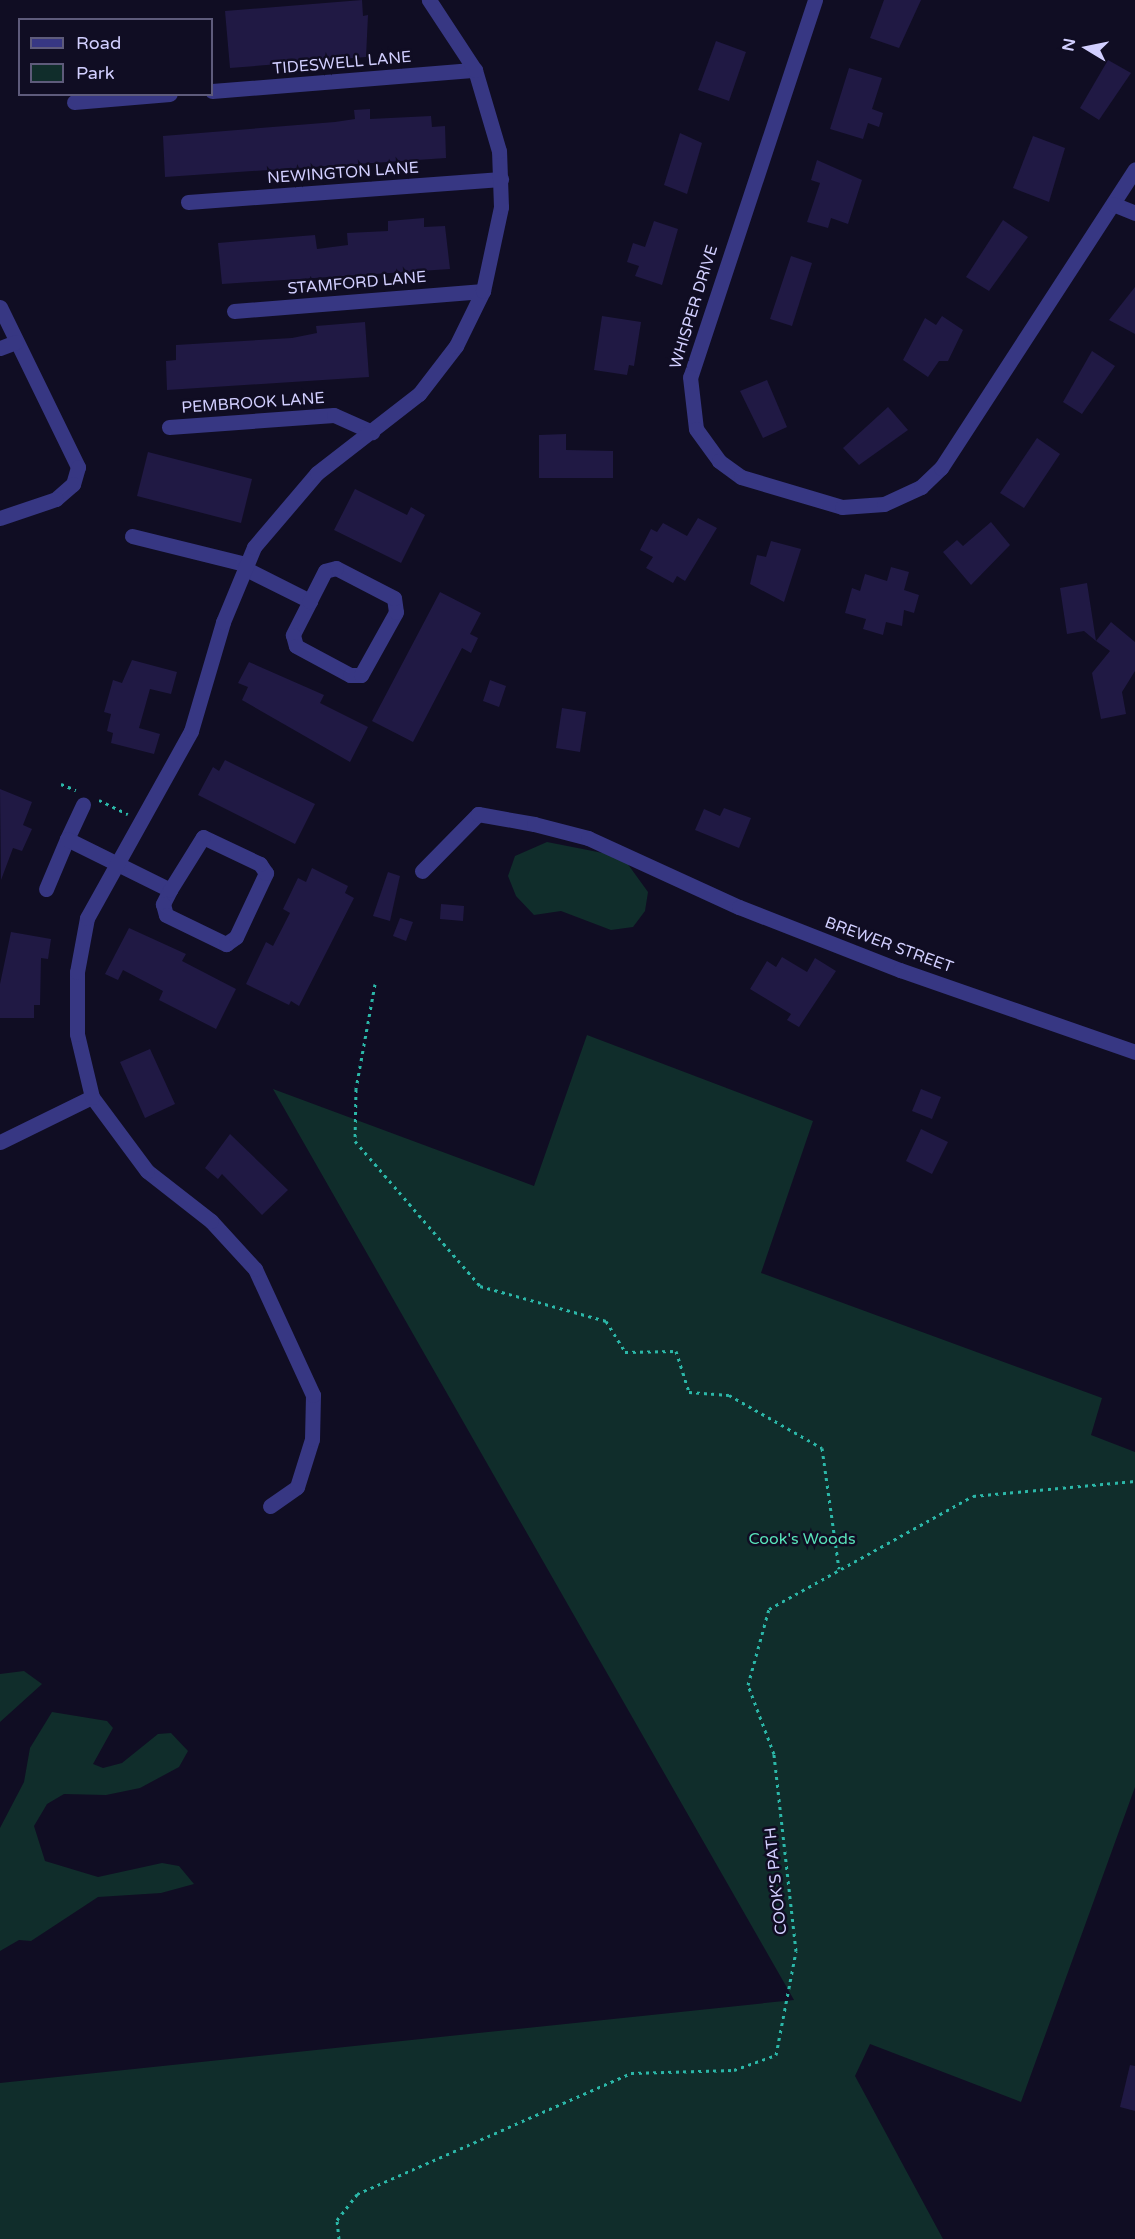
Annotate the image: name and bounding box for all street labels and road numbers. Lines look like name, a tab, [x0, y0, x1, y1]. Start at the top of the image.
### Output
street label: TIDESWELL LANE	[272, 47, 412, 79]
street label: NEWINGTON LANE	[267, 158, 419, 188]
street label: WHISPER DRIVE	[666, 243, 722, 371]
street label: STAMFORD LANE	[287, 267, 427, 299]
street label: PEMBROOK LANE	[181, 388, 325, 418]
street label: BREWER STREET	[822, 913, 956, 977]
street label: COOK'S PATH	[761, 1826, 791, 1936]

